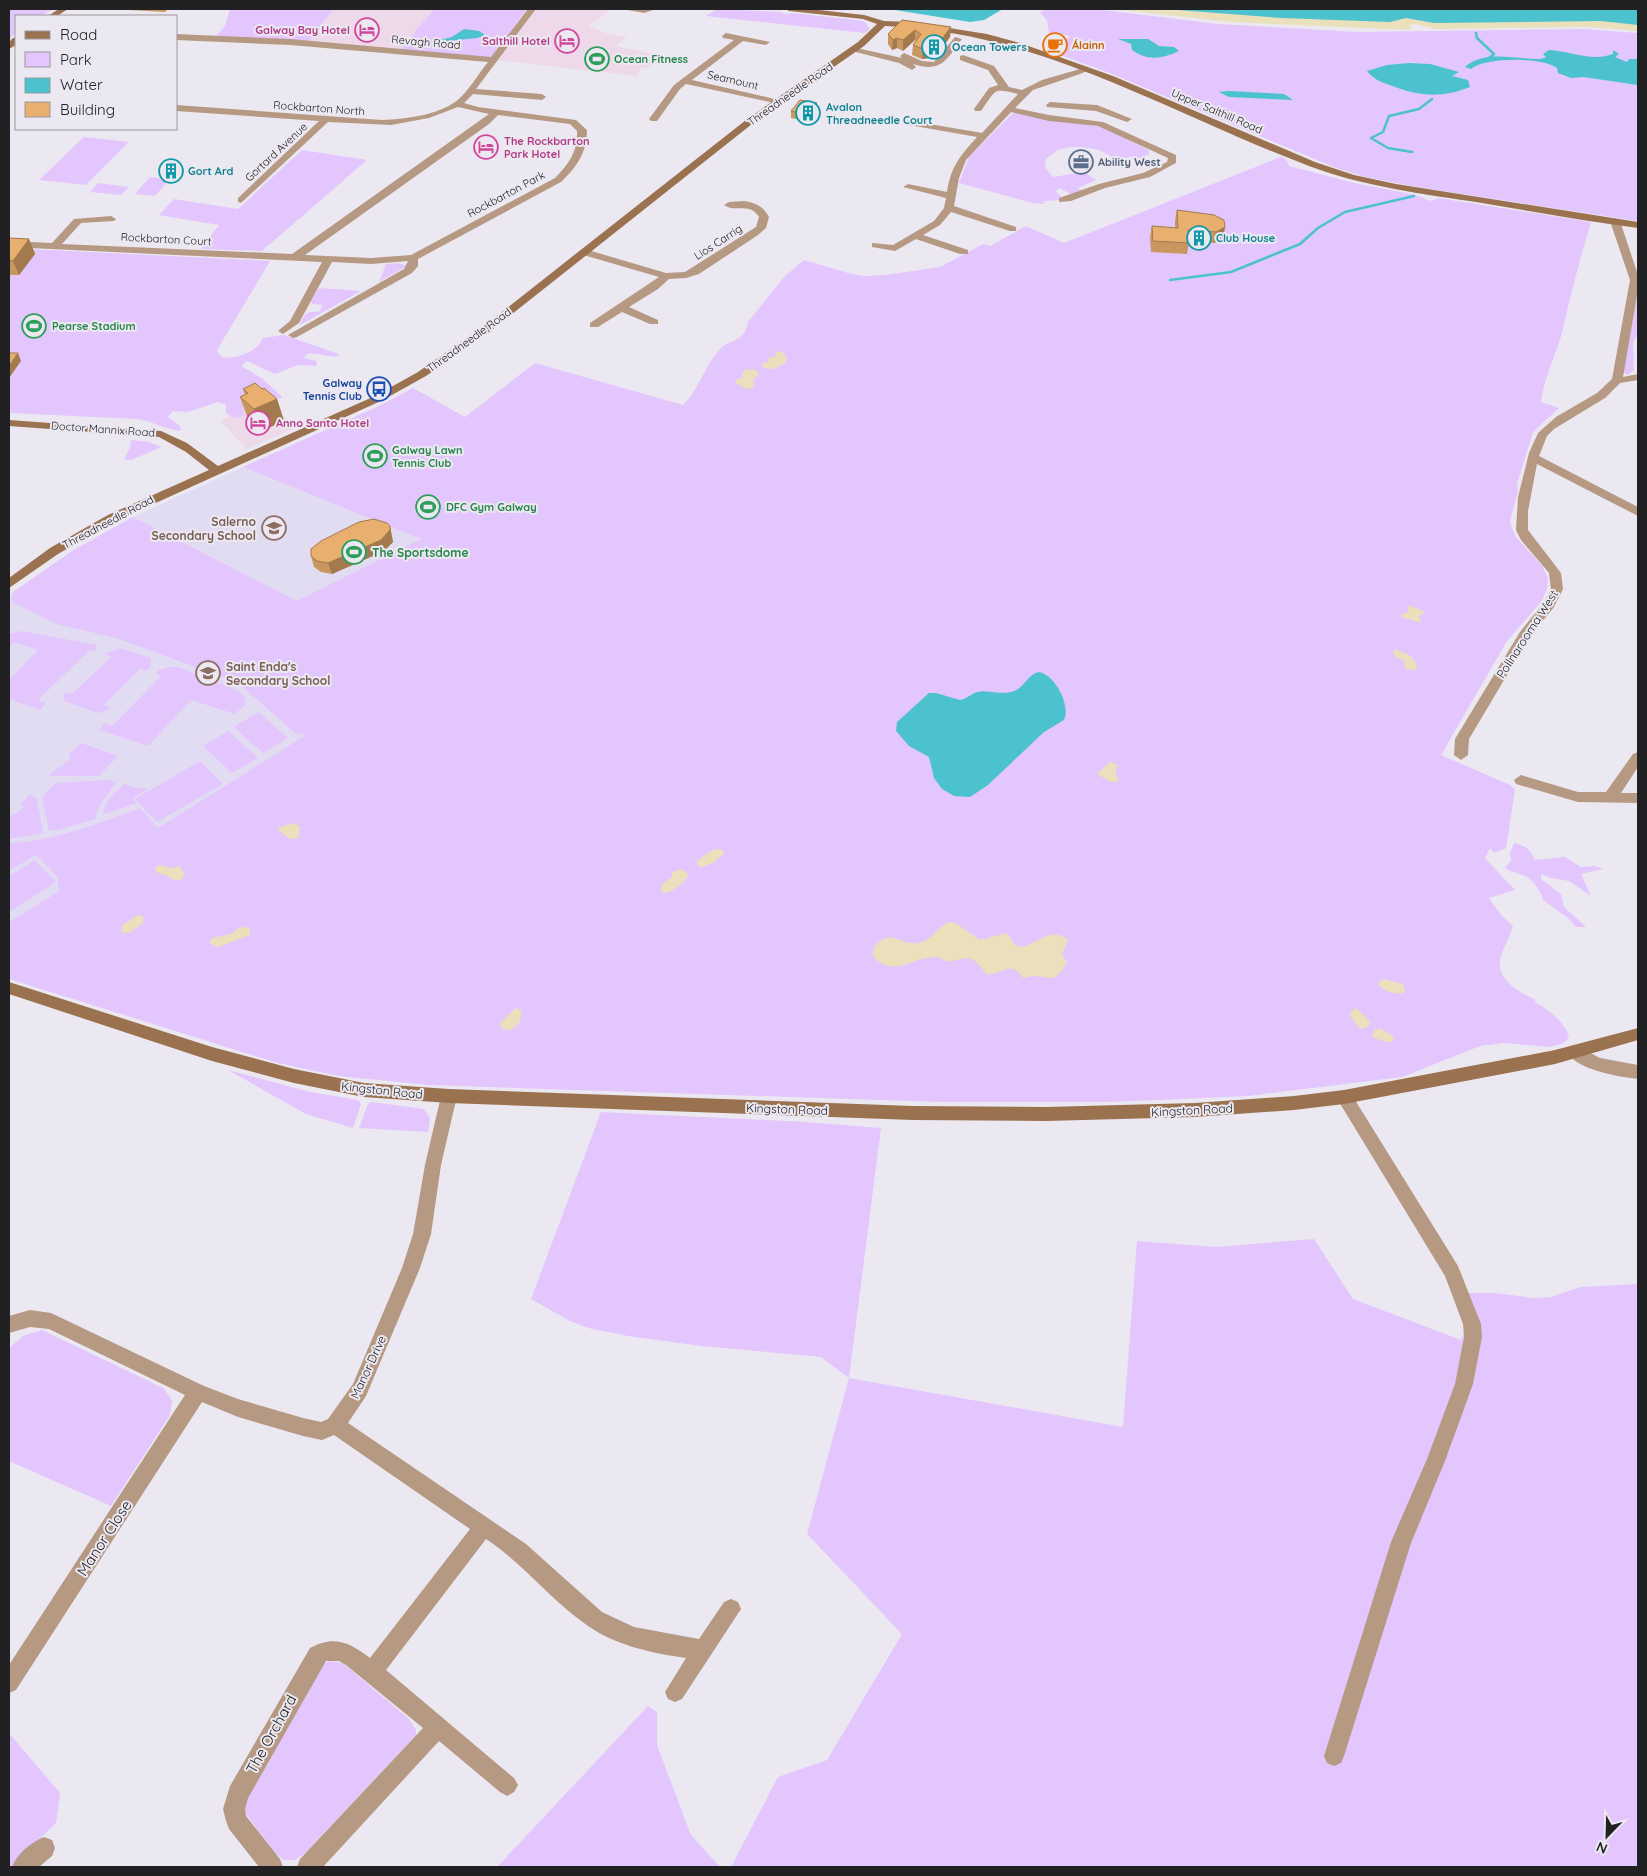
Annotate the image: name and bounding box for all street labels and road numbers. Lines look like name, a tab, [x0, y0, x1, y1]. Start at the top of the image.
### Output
street label: Revagh Road	[391, 32, 461, 52]
street label: Threadneedle Road	[745, 59, 835, 129]
street label: Seamount	[706, 67, 760, 93]
street label: Upper Salthill Road	[1169, 85, 1265, 137]
street label: Rockbarton North	[273, 98, 365, 118]
street label: Gortard Avenue	[242, 120, 310, 184]
street label: Rockbarton Park	[465, 168, 547, 220]
street label: Lios Carrig	[691, 221, 745, 263]
street label: Rockbarton Court	[120, 230, 212, 248]
street label: Threadneedle Road	[424, 305, 514, 375]
street label: Doctor Mannix Road	[50, 418, 156, 440]
street label: Threadneedle Road	[60, 492, 156, 552]
street label: Pollnarooma West	[1493, 587, 1561, 681]
street label: Kingston Road	[341, 1078, 423, 1102]
street label: Kingston Road	[746, 1100, 828, 1118]
street label: Kingston Road	[1151, 1100, 1233, 1120]
street label: Manor Drive	[347, 1333, 389, 1401]
street label: Manor Close	[72, 1496, 136, 1580]
street label: The Orchard	[242, 1691, 300, 1777]

